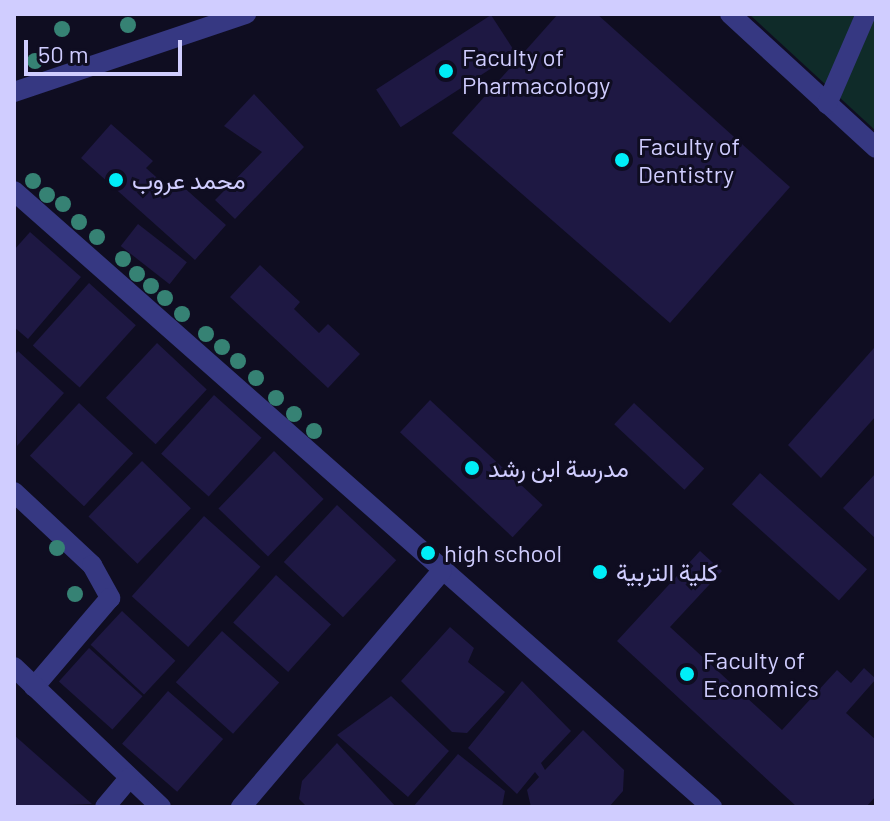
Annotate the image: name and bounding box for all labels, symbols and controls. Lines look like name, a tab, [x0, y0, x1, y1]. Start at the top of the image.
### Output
scale bar	[28, 24, 186, 74]
text: 50 m	[38, 39, 89, 68]
place label: Faculty of Pharmacology	[462, 43, 610, 99]
marker: Faculty of Pharmacology	[437, 62, 455, 80]
place label: Faculty of Dentistry	[638, 132, 740, 188]
marker: Faculty of Dentistry	[613, 151, 631, 169]
place label: محمد عروب	[132, 166, 246, 194]
marker: محمد عروب	[107, 171, 125, 189]
place label: مدرسة ابن رشد	[488, 454, 629, 482]
marker: مدرسة ابن رشد	[463, 459, 481, 477]
place label: high school	[444, 539, 562, 567]
marker: high school	[419, 544, 437, 562]
place label: كلية التربية	[616, 558, 718, 586]
marker: كلية التربية	[591, 563, 609, 581]
place label: Faculty of Economics	[703, 646, 819, 702]
marker: Faculty of Economics	[678, 665, 696, 683]

